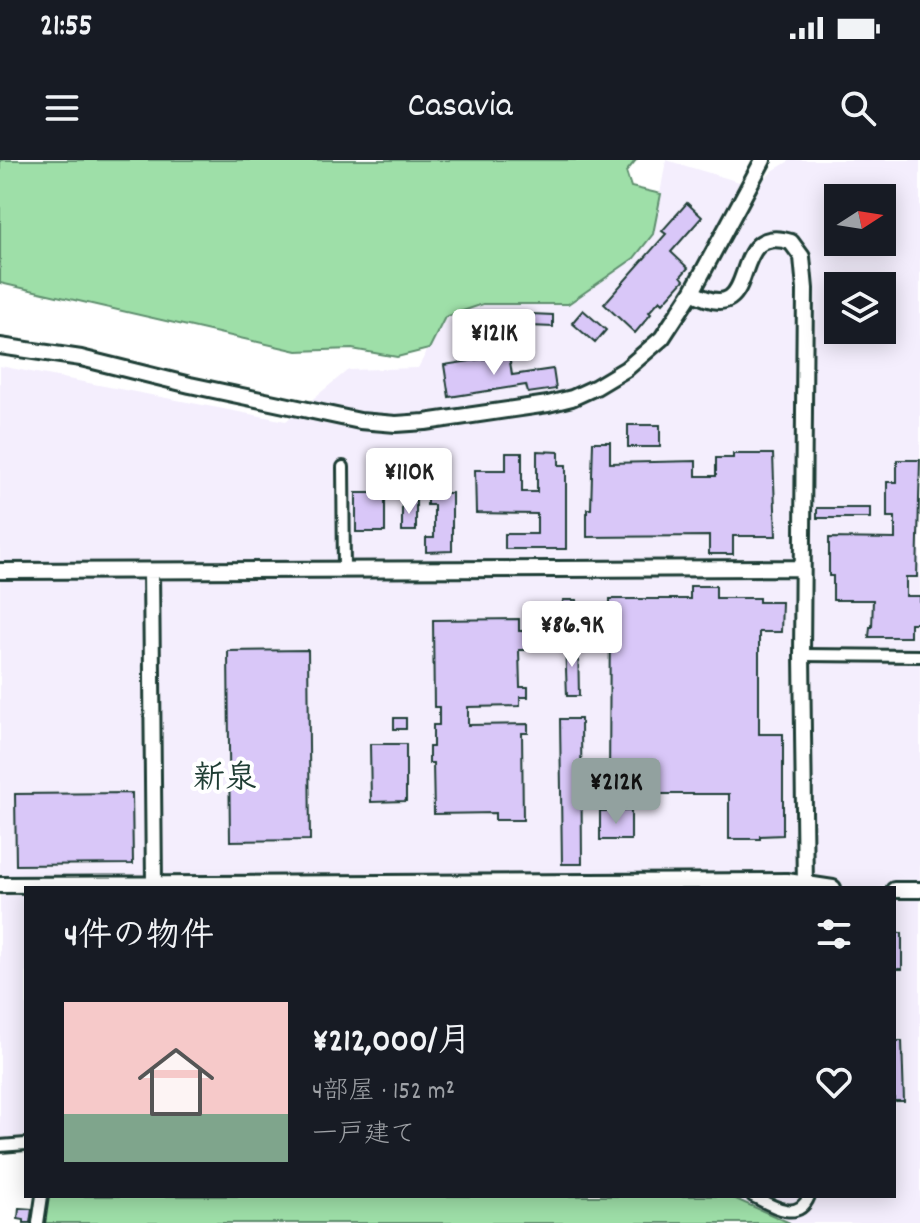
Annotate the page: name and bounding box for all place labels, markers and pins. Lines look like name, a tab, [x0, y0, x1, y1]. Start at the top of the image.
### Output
pin: ¥121K	[438, 309, 550, 377]
pin: ¥110K	[353, 448, 465, 516]
pin: ¥86.9K	[507, 601, 637, 669]
pin: ¥212K	[560, 758, 672, 826]

